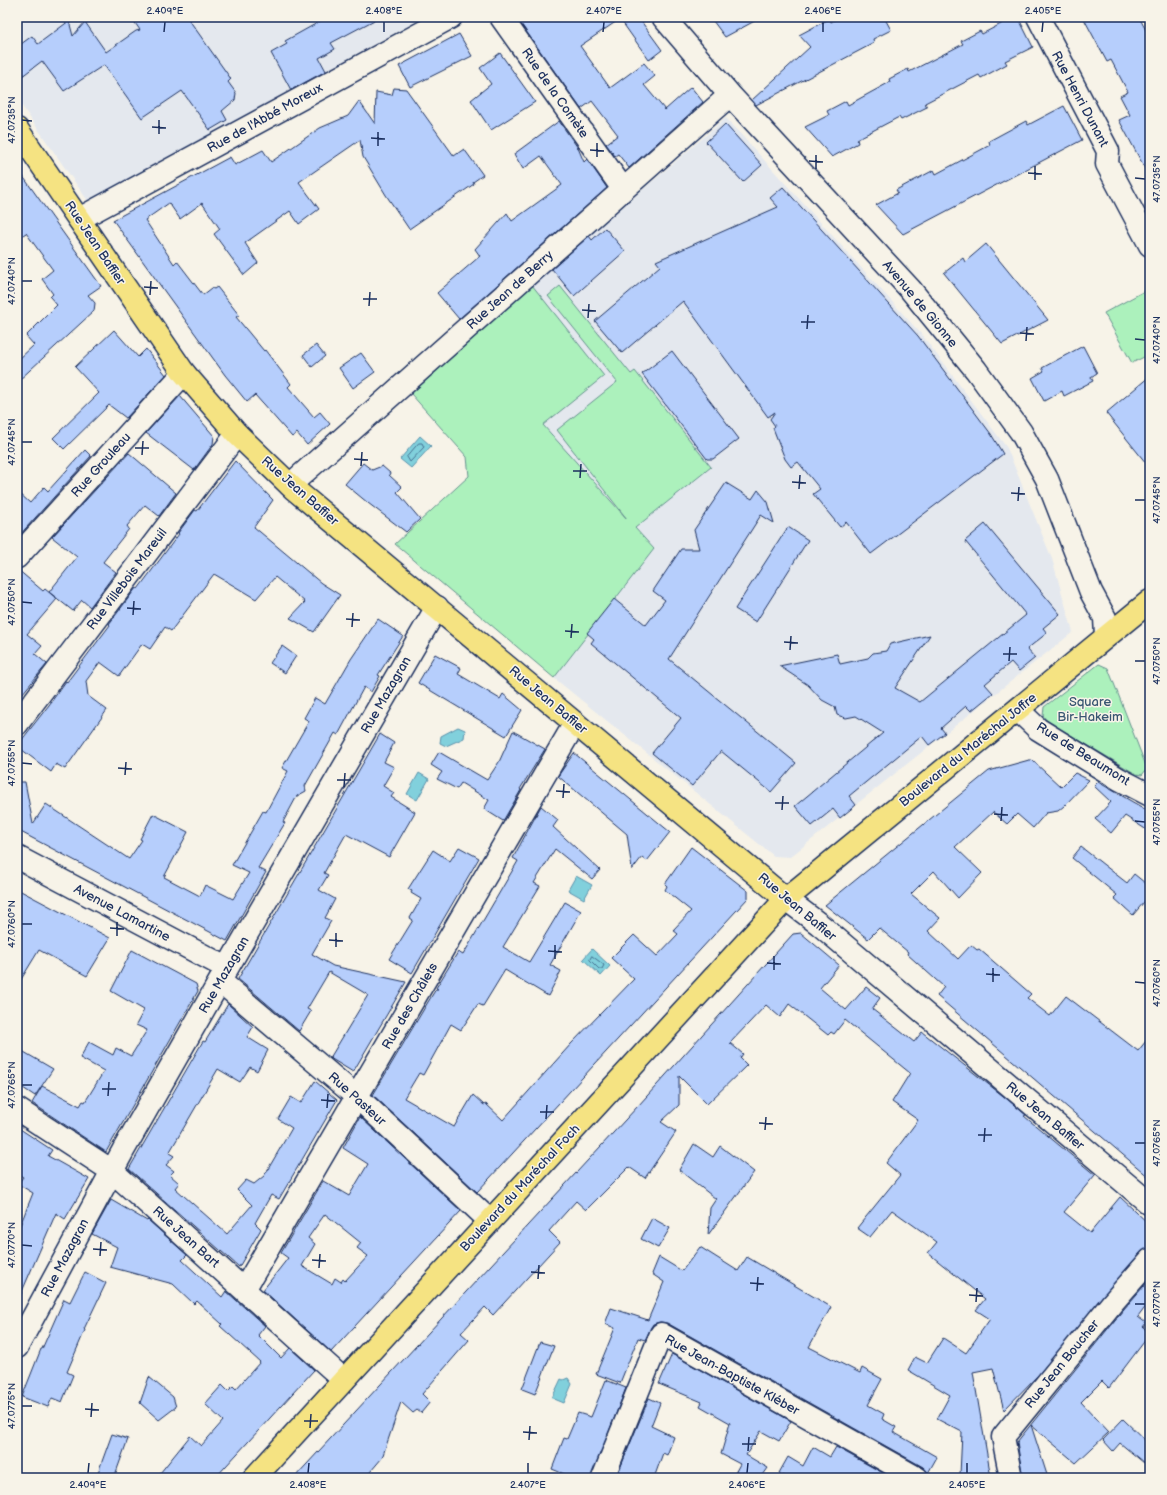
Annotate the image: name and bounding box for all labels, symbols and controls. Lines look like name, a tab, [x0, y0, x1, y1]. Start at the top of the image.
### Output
text: 2.409°E	[147, 5, 184, 17]
text: 2.408°E	[366, 5, 403, 17]
text: 2.407°E	[586, 5, 622, 17]
text: 2.406°E	[805, 5, 842, 17]
text: 2.405°E	[1025, 5, 1062, 17]
street label: Rue de la Comète	[518, 45, 592, 141]
street label: Rue Henri Dunant	[1048, 48, 1112, 150]
street label: Rue de l'Abbé Moreux	[205, 80, 325, 156]
text: 47.0735°N	[6, 96, 18, 144]
text: 47.0735°N	[1151, 155, 1163, 203]
street label: Rue Jean Baffier	[61, 198, 129, 288]
street label: Rue Jean de Berry	[464, 247, 557, 333]
text: 47.0740°N	[6, 257, 18, 305]
street label: Avenue de Gionne	[879, 257, 961, 351]
text: 47.0740°N	[1151, 316, 1163, 364]
text: 47.0745°N	[6, 418, 18, 466]
street label: Rue Grouleau	[68, 429, 134, 501]
street label: Rue Jean Baffier	[258, 453, 342, 529]
text: 47.0745°N	[1151, 476, 1163, 524]
street label: Rue Villebois Mareuil	[83, 525, 171, 633]
text: 47.0750°N	[6, 578, 18, 626]
text: 47.0750°N	[1151, 637, 1163, 685]
street label: Rue Mazagran	[357, 654, 415, 736]
street label: Rue Jean Baffier	[506, 663, 591, 738]
street label: Boulevard du Maréchal Joffre	[896, 689, 1040, 810]
park label: Square Bir-Hakeim	[1057, 694, 1123, 725]
street label: Rue de Beaumont	[1033, 719, 1133, 789]
text: 47.0755°N	[6, 739, 18, 787]
text: 47.0755°N	[1151, 798, 1163, 846]
street label: Rue Jean Baffier	[755, 870, 840, 945]
street label: Avenue Lamartine	[71, 881, 173, 945]
text: 47.0760°N	[6, 900, 18, 948]
street label: Rue Mazagran	[195, 934, 253, 1016]
street label: Rue des Châlets	[379, 959, 442, 1052]
text: 47.0760°N	[1151, 959, 1163, 1007]
text: 47.0765°N	[6, 1061, 18, 1109]
street label: Rue Pasteur	[325, 1069, 389, 1129]
street label: Rue Jean Baffier	[1003, 1079, 1088, 1154]
text: 47.0765°N	[1151, 1119, 1163, 1167]
street label: Boulevard du Maréchal Foch	[457, 1121, 583, 1255]
street label: Rue Jean Bart	[149, 1203, 223, 1271]
street label: Rue Mazagran	[38, 1216, 92, 1300]
text: 47.0770°N	[6, 1222, 18, 1268]
text: 47.0770°N	[1151, 1281, 1163, 1327]
street label: Rue Jean Boucher	[1021, 1316, 1103, 1412]
street label: Rue Jean-Baptiste Kléber	[662, 1331, 802, 1419]
text: 47.0775°N	[6, 1383, 18, 1429]
text: 2.409°E	[70, 1479, 107, 1491]
text: 2.408°E	[290, 1479, 327, 1491]
text: 2.407°E	[510, 1479, 546, 1491]
text: 2.406°E	[729, 1479, 766, 1491]
text: 2.405°E	[949, 1479, 986, 1491]

